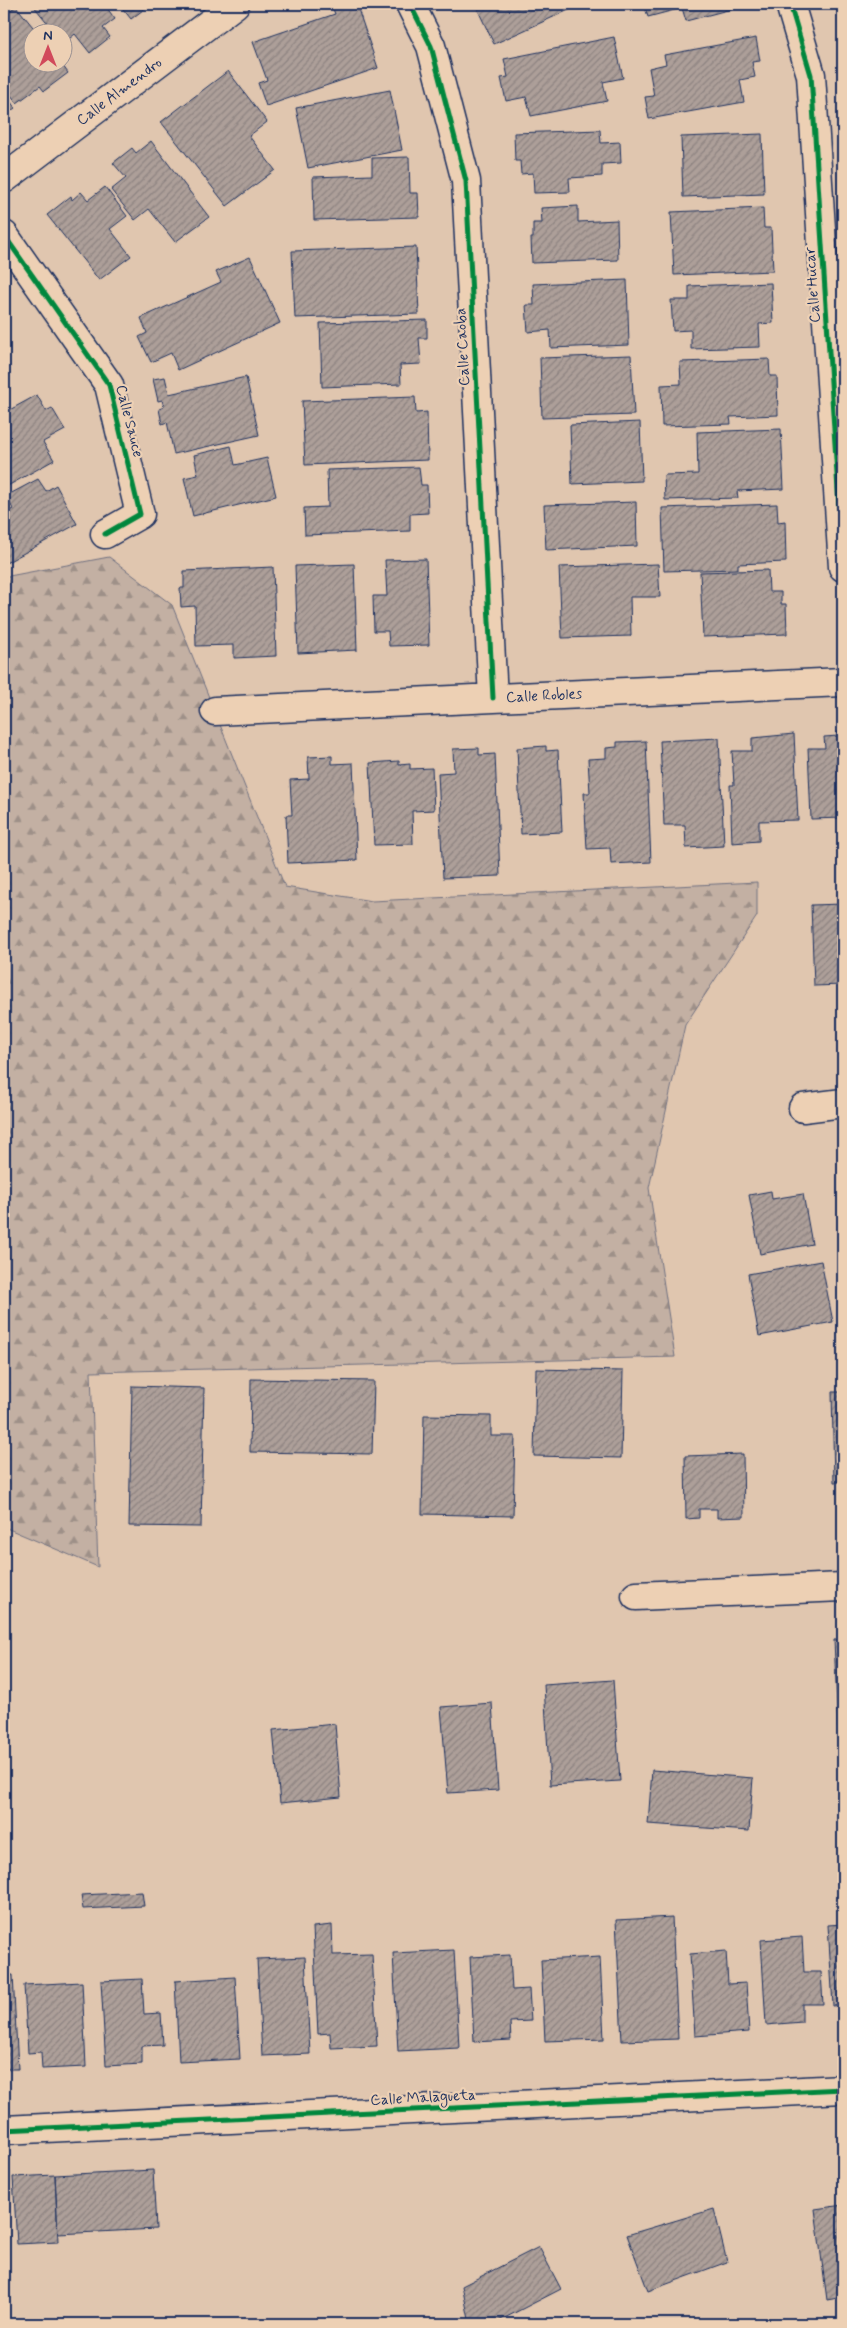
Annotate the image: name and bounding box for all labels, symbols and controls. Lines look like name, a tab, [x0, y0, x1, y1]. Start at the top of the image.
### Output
north arrow	[22, 22, 72, 72]
text: N	[43, 27, 53, 45]
street label: Calle Almendro	[73, 53, 166, 130]
street label: Calle Hucar	[800, 246, 826, 324]
street label: Calle Caoba	[451, 307, 475, 387]
street label: Calle Sauce	[110, 383, 148, 460]
street label: Calle Robles	[505, 684, 583, 708]
street label: Calle Malagueta	[370, 2085, 477, 2112]

